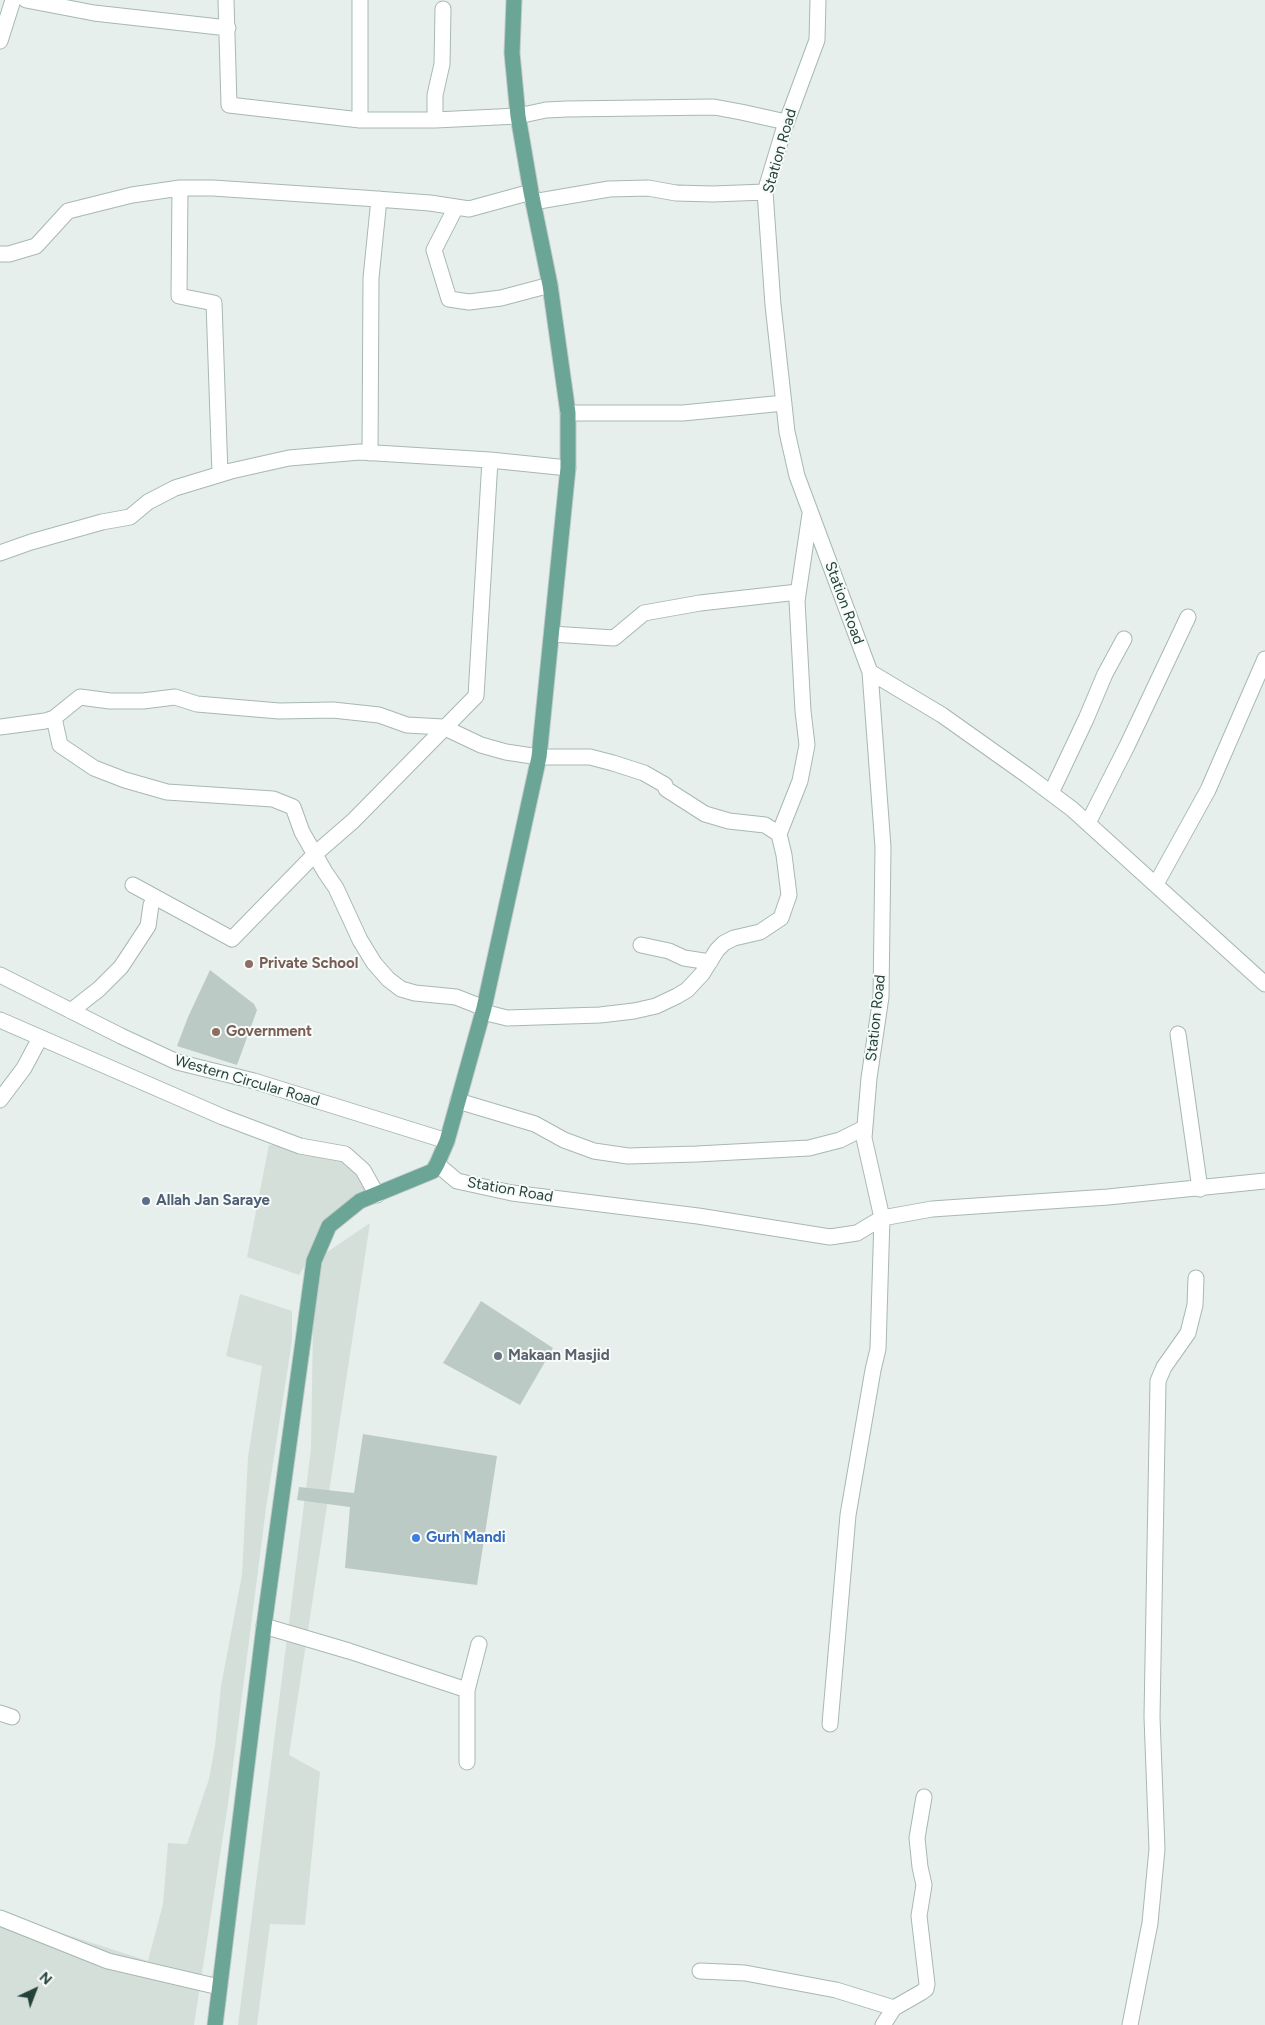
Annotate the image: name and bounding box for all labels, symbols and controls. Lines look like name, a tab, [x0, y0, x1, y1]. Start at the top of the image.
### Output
street label: Station Road	[759, 107, 801, 195]
street label: Station Road	[821, 559, 867, 647]
place label: Private School	[259, 955, 358, 973]
marker: Private School	[243, 958, 255, 970]
street label: Station Road	[863, 974, 889, 1062]
place label: Government	[226, 1023, 312, 1041]
marker: Government	[210, 1026, 222, 1038]
street label: Western Circular Road	[172, 1052, 322, 1110]
street label: Station Road	[466, 1174, 554, 1206]
place label: Allah Jan Saraye	[156, 1192, 270, 1210]
marker: Allah Jan Saraye	[140, 1195, 152, 1207]
place label: Makaan Masjid	[508, 1347, 610, 1365]
marker: Makaan Masjid	[492, 1350, 504, 1362]
place label: Gurh Mandi	[426, 1529, 506, 1547]
marker: Gurh Mandi	[410, 1532, 422, 1544]
north arrow	[10, 1965, 60, 2015]
text: N	[36, 1969, 55, 1989]

